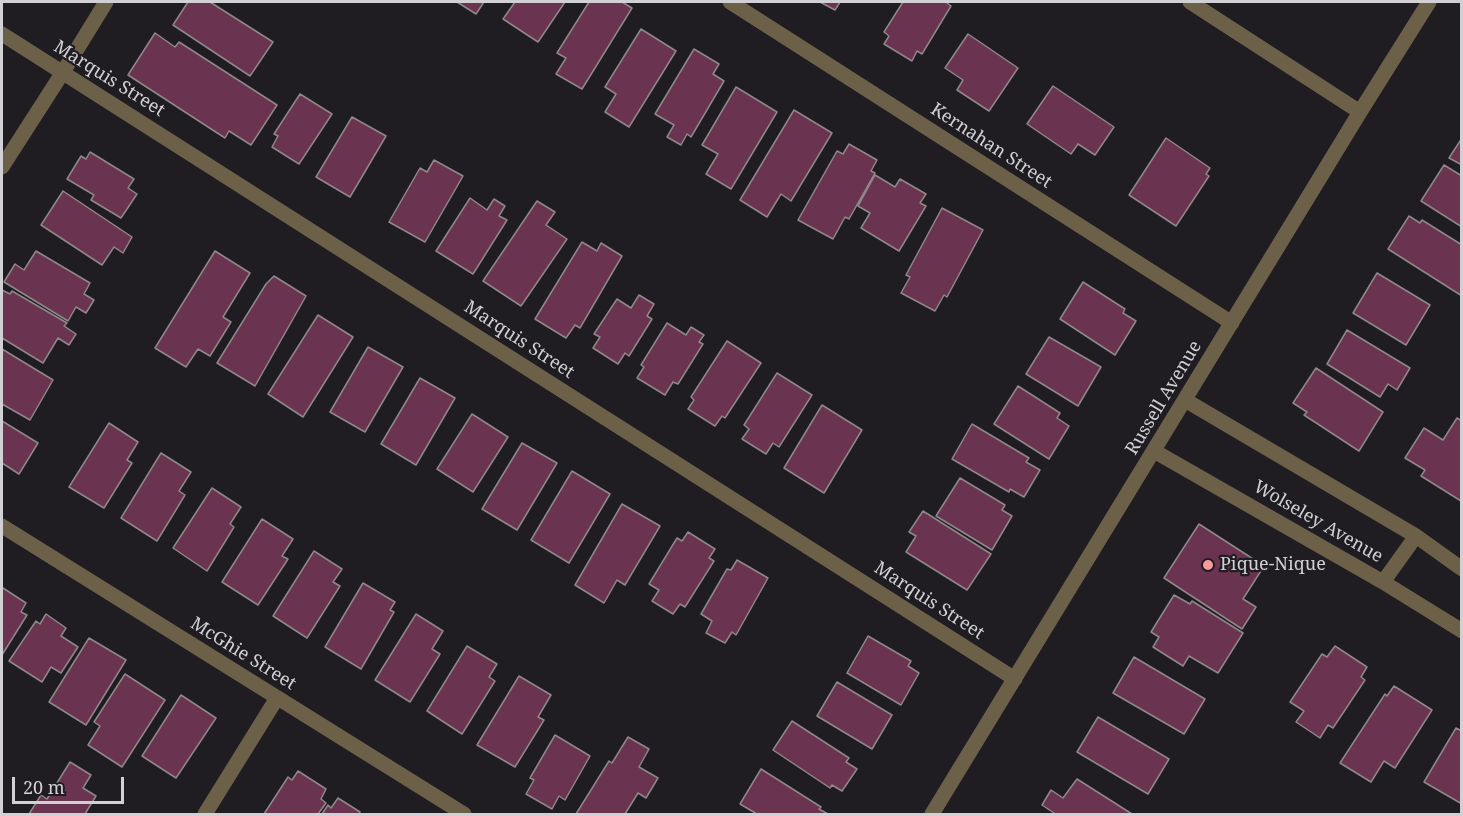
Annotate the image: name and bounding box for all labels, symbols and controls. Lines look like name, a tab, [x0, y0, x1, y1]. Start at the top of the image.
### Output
street label: Marquis Street	[50, 36, 168, 122]
street label: Kernahan Street	[926, 99, 1056, 193]
street label: Marquis Street	[460, 296, 578, 384]
street label: Russell Avenue	[1121, 337, 1207, 459]
street label: Wolseley Avenue	[1249, 476, 1387, 568]
place label: Pique-Nique	[1220, 554, 1326, 576]
street label: Marquis Street	[870, 557, 988, 645]
marker: Pique-Nique	[1201, 558, 1215, 572]
street label: McGhie Street	[186, 613, 300, 695]
scale bar	[15, 765, 128, 803]
text: 20 m	[23, 775, 65, 799]

